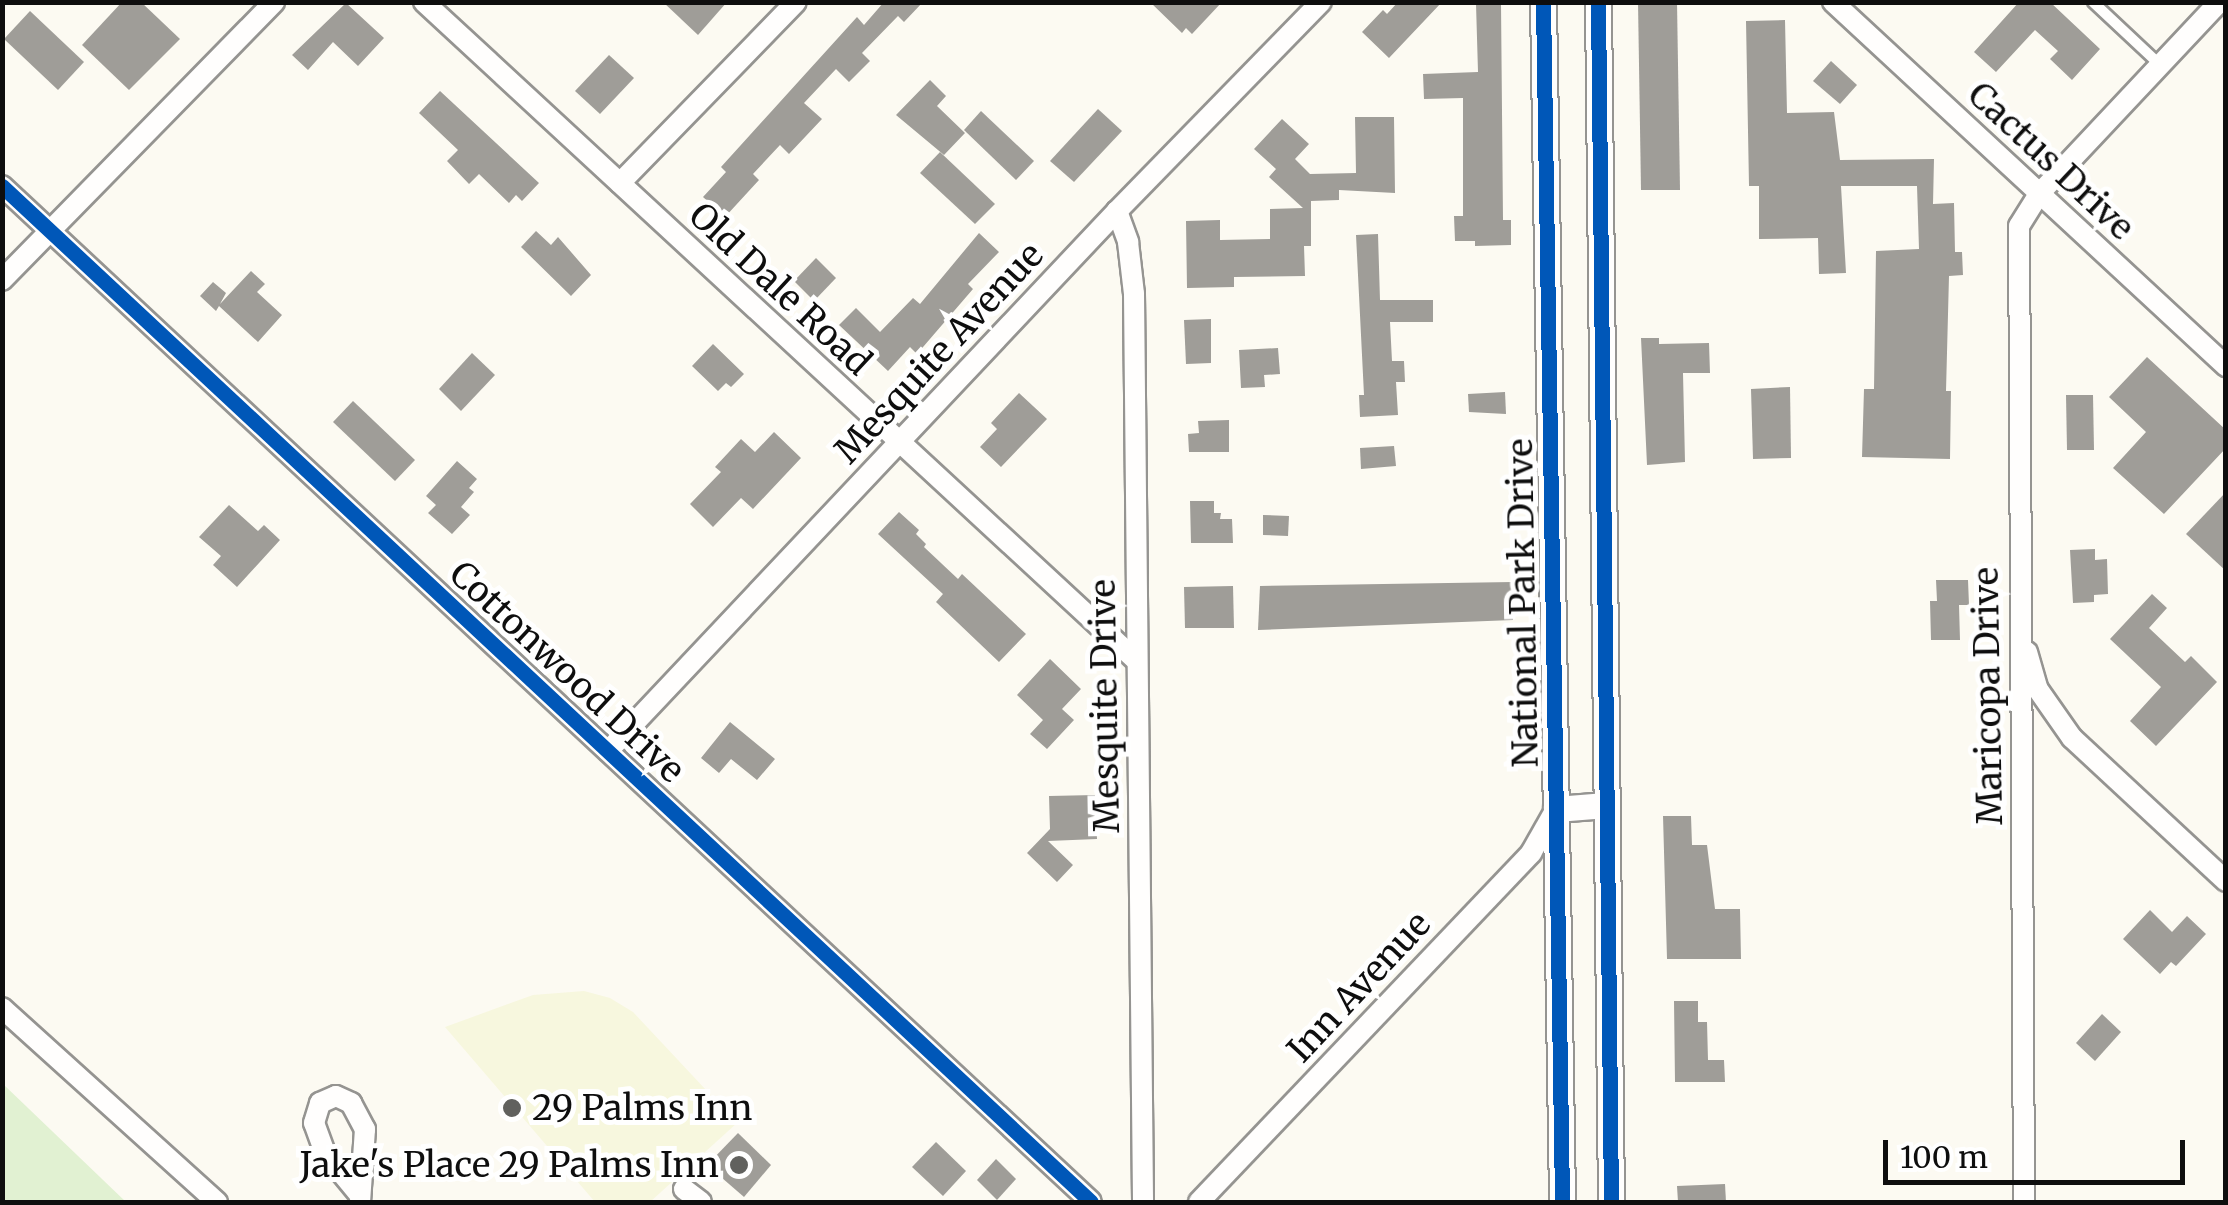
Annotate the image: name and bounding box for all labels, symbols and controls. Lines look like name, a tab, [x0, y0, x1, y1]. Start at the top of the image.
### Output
street label: Cactus Drive	[1959, 73, 2143, 249]
street label: Old Dale Road	[681, 194, 879, 384]
street label: Mesquite Avenue	[826, 234, 1052, 472]
street label: National Park Drive	[1499, 438, 1547, 768]
street label: Cottonwood Drive	[441, 553, 693, 791]
street label: Maricopa Drive	[1965, 567, 2011, 825]
street label: Mesquite Drive	[1082, 579, 1128, 833]
street label: Inn Avenue	[1279, 903, 1439, 1071]
place label: 29 Palms Inn	[532, 1087, 752, 1129]
marker: 29 Palms Inn	[501, 1097, 523, 1119]
scale bar	[1888, 1120, 2190, 1182]
text: 100 m	[1900, 1138, 1988, 1176]
place label: Jake's Place 29 Palms Inn	[300, 1144, 719, 1186]
marker: Jake's Place 29 Palms Inn	[728, 1154, 750, 1176]

